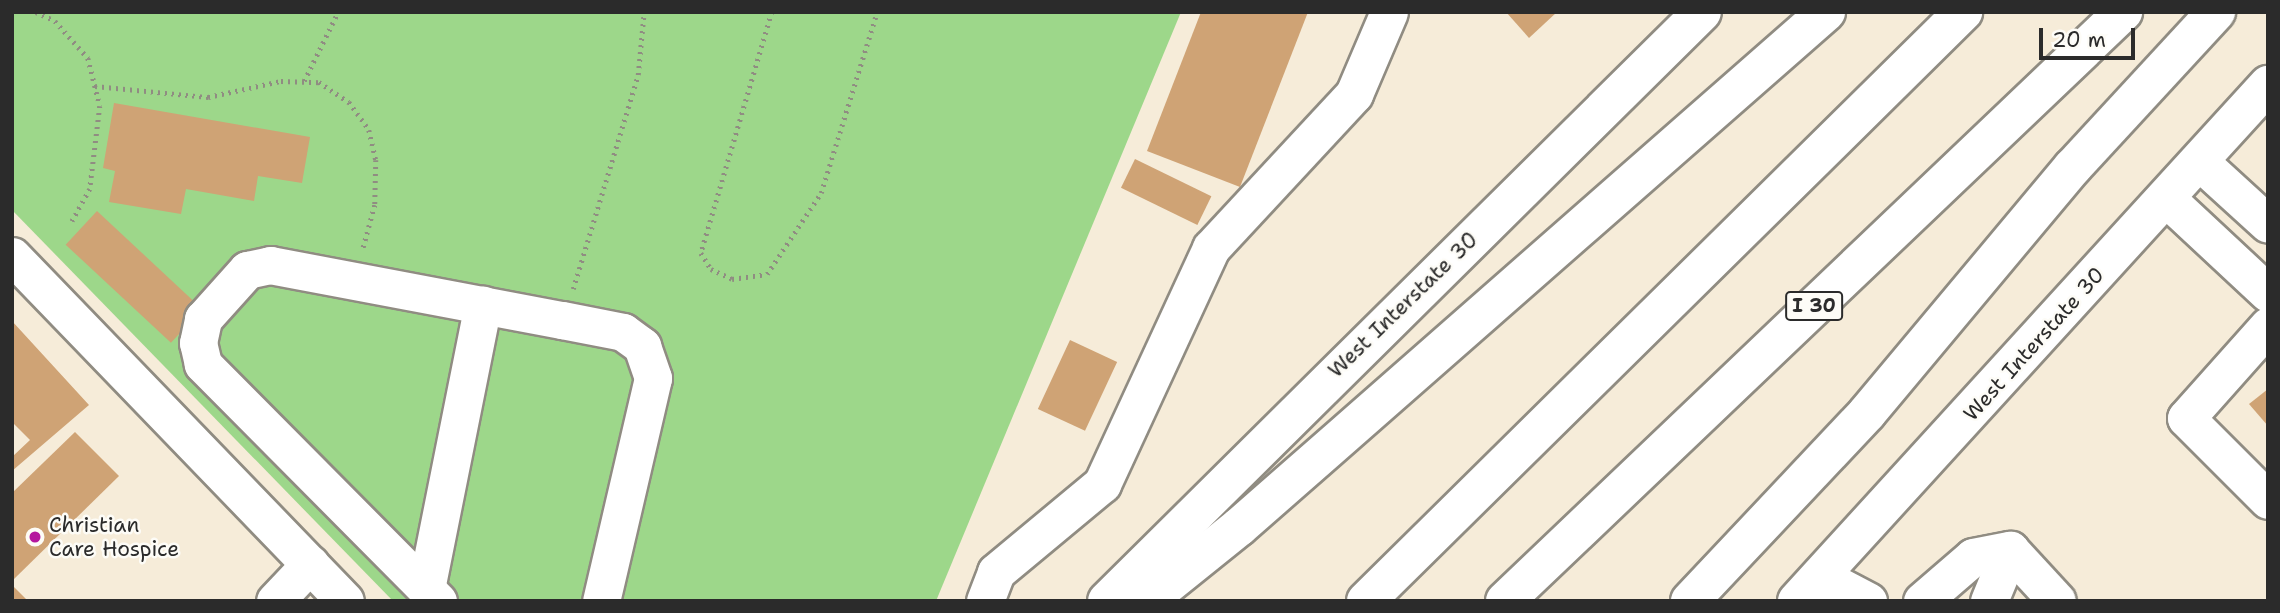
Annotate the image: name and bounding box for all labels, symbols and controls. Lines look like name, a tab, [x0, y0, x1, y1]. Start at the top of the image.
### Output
scale bar	[2042, 14, 2138, 58]
text: 20 m	[2052, 26, 2106, 54]
street label: West Interstate 30	[1323, 227, 1483, 383]
street label: West Interstate 30	[1958, 262, 2110, 426]
road number: I 30	[1784, 290, 1844, 322]
place label: Christian Care Hospice	[49, 512, 179, 562]
marker: Christian Care Hospice	[27, 529, 43, 545]

